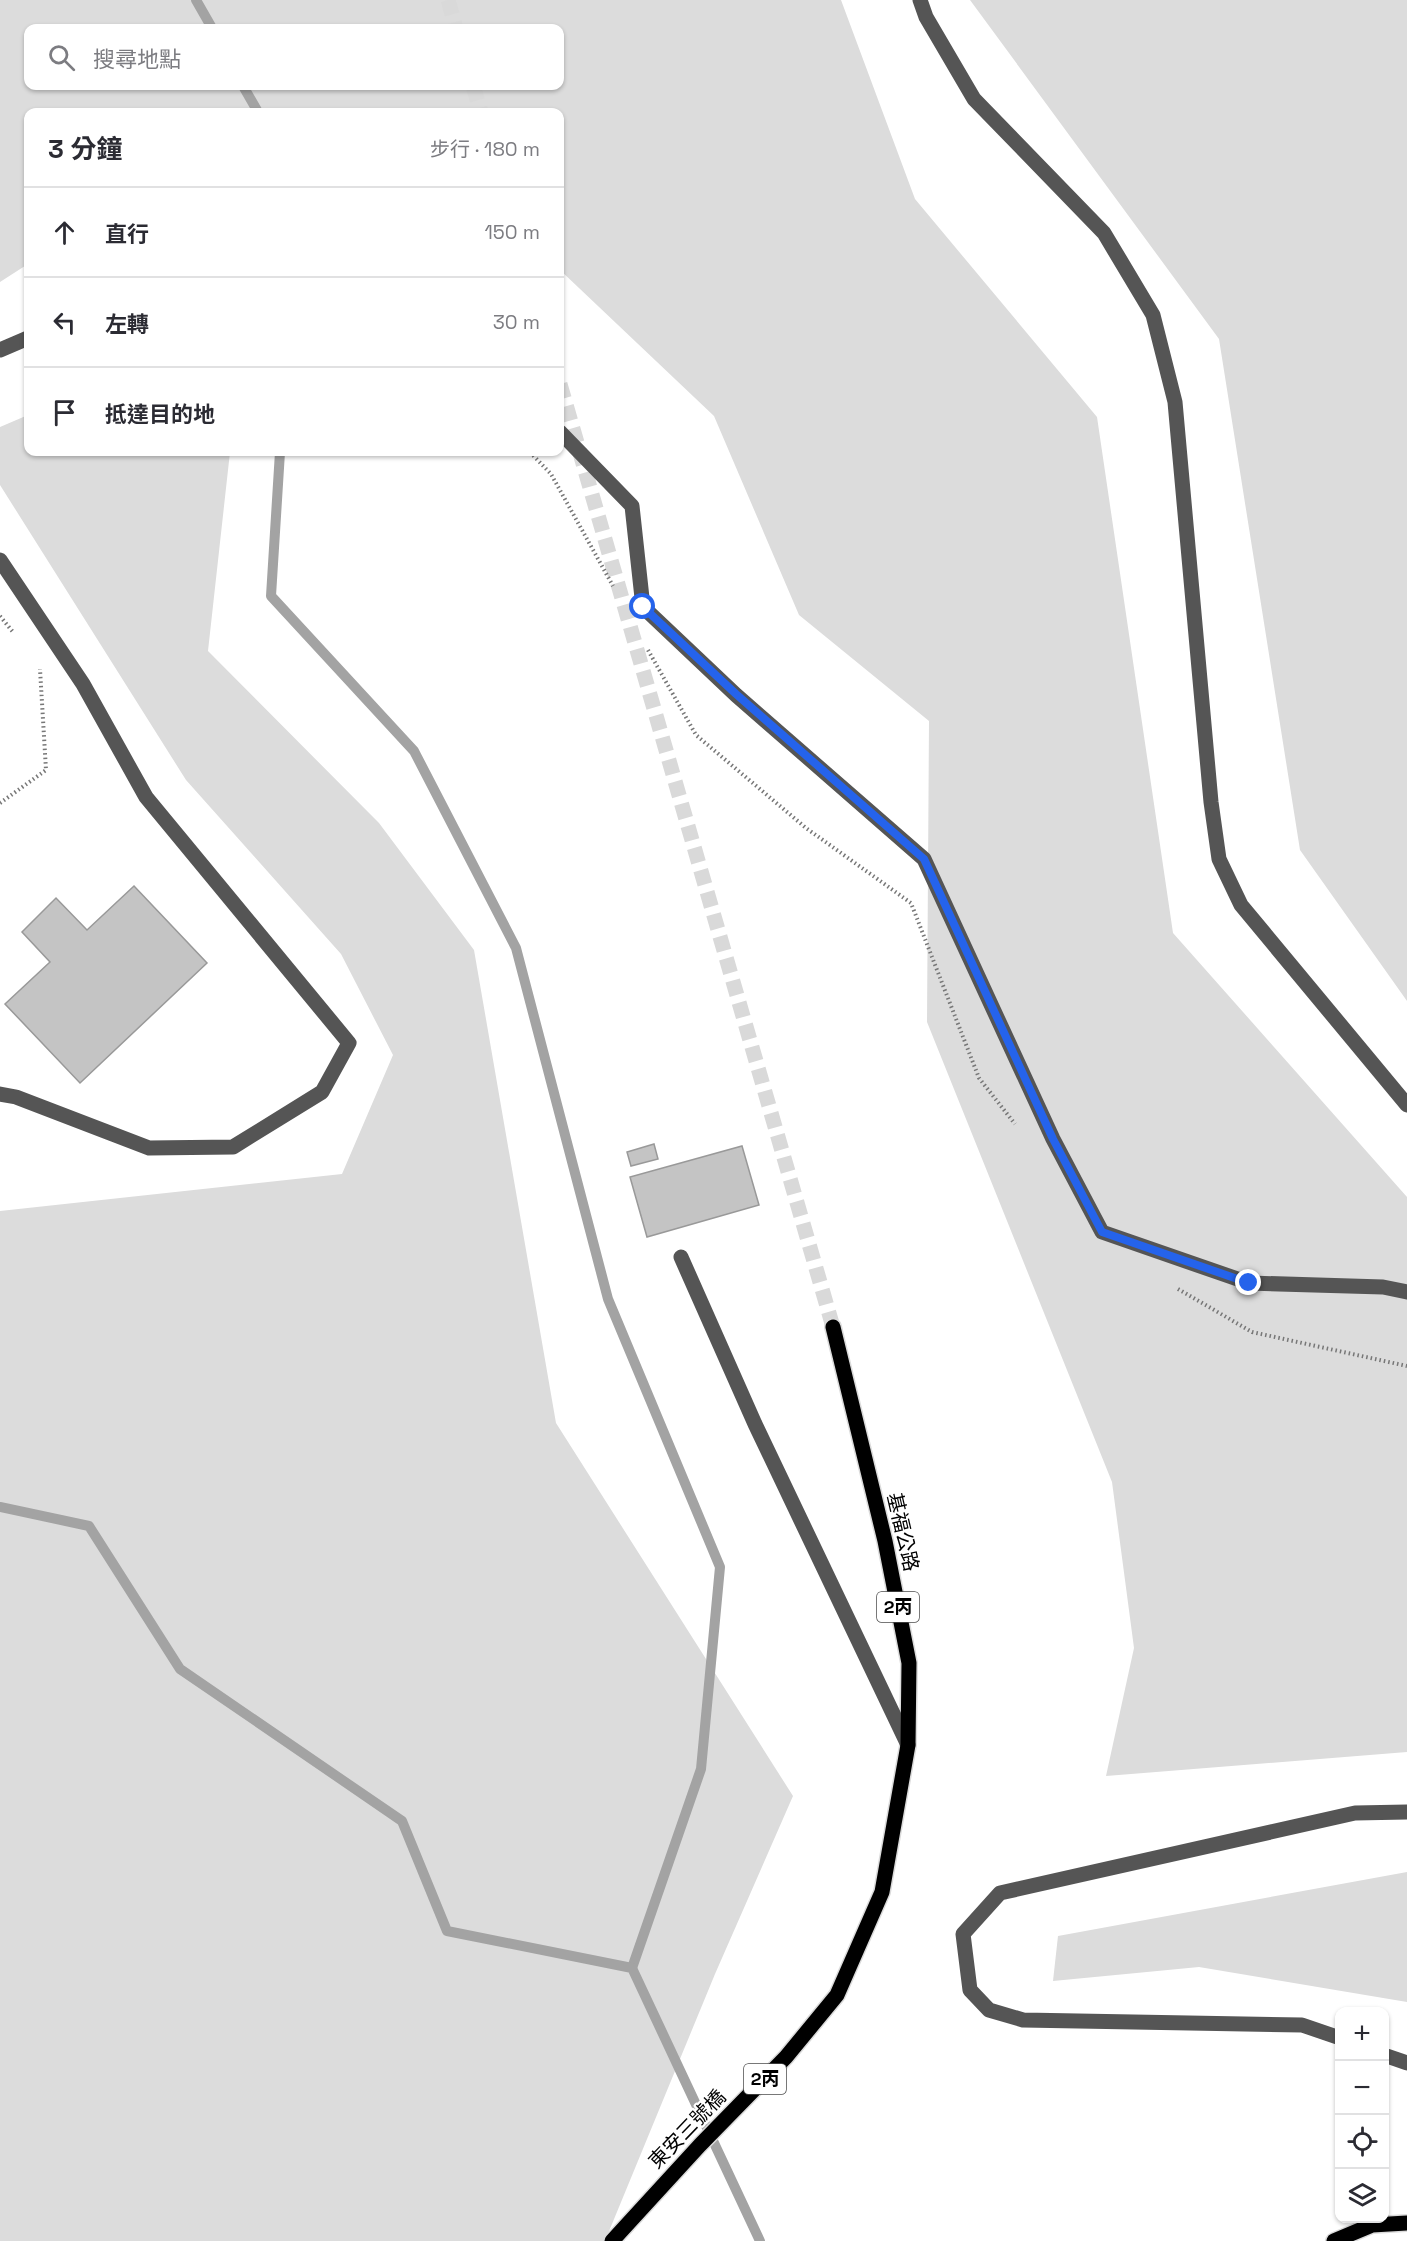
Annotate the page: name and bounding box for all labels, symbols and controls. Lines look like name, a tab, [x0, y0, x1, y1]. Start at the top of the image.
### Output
search box	[24, 24, 564, 90]
icon: search	[45, 41, 78, 74]
text: 搜尋地點	[93, 45, 181, 73]
text: 3 分鐘	[48, 132, 122, 166]
text: 步行 · 180 m	[430, 136, 540, 162]
icon: ahead	[48, 216, 81, 249]
text: 150 m	[485, 219, 540, 245]
text: 直行	[105, 220, 149, 248]
icon: left	[48, 306, 81, 339]
text: 30 m	[493, 309, 540, 335]
text: 左轉	[105, 310, 149, 338]
icon: arrive	[48, 396, 81, 429]
text: 抵達目的地	[105, 400, 215, 428]
route start	[629, 593, 655, 619]
route end	[1235, 1269, 1261, 1295]
street label: 基福公路	[881, 1490, 925, 1574]
road number: 2丙	[877, 1592, 919, 1622]
map controls	[1335, 2007, 1389, 2223]
button: +	[1335, 2007, 1389, 2061]
button: −	[1335, 2061, 1389, 2115]
road number: 2丙	[744, 2064, 786, 2094]
street label: 東安三號橋	[643, 2084, 731, 2174]
button: locate	[1335, 2115, 1389, 2169]
button: layers	[1335, 2169, 1389, 2223]

